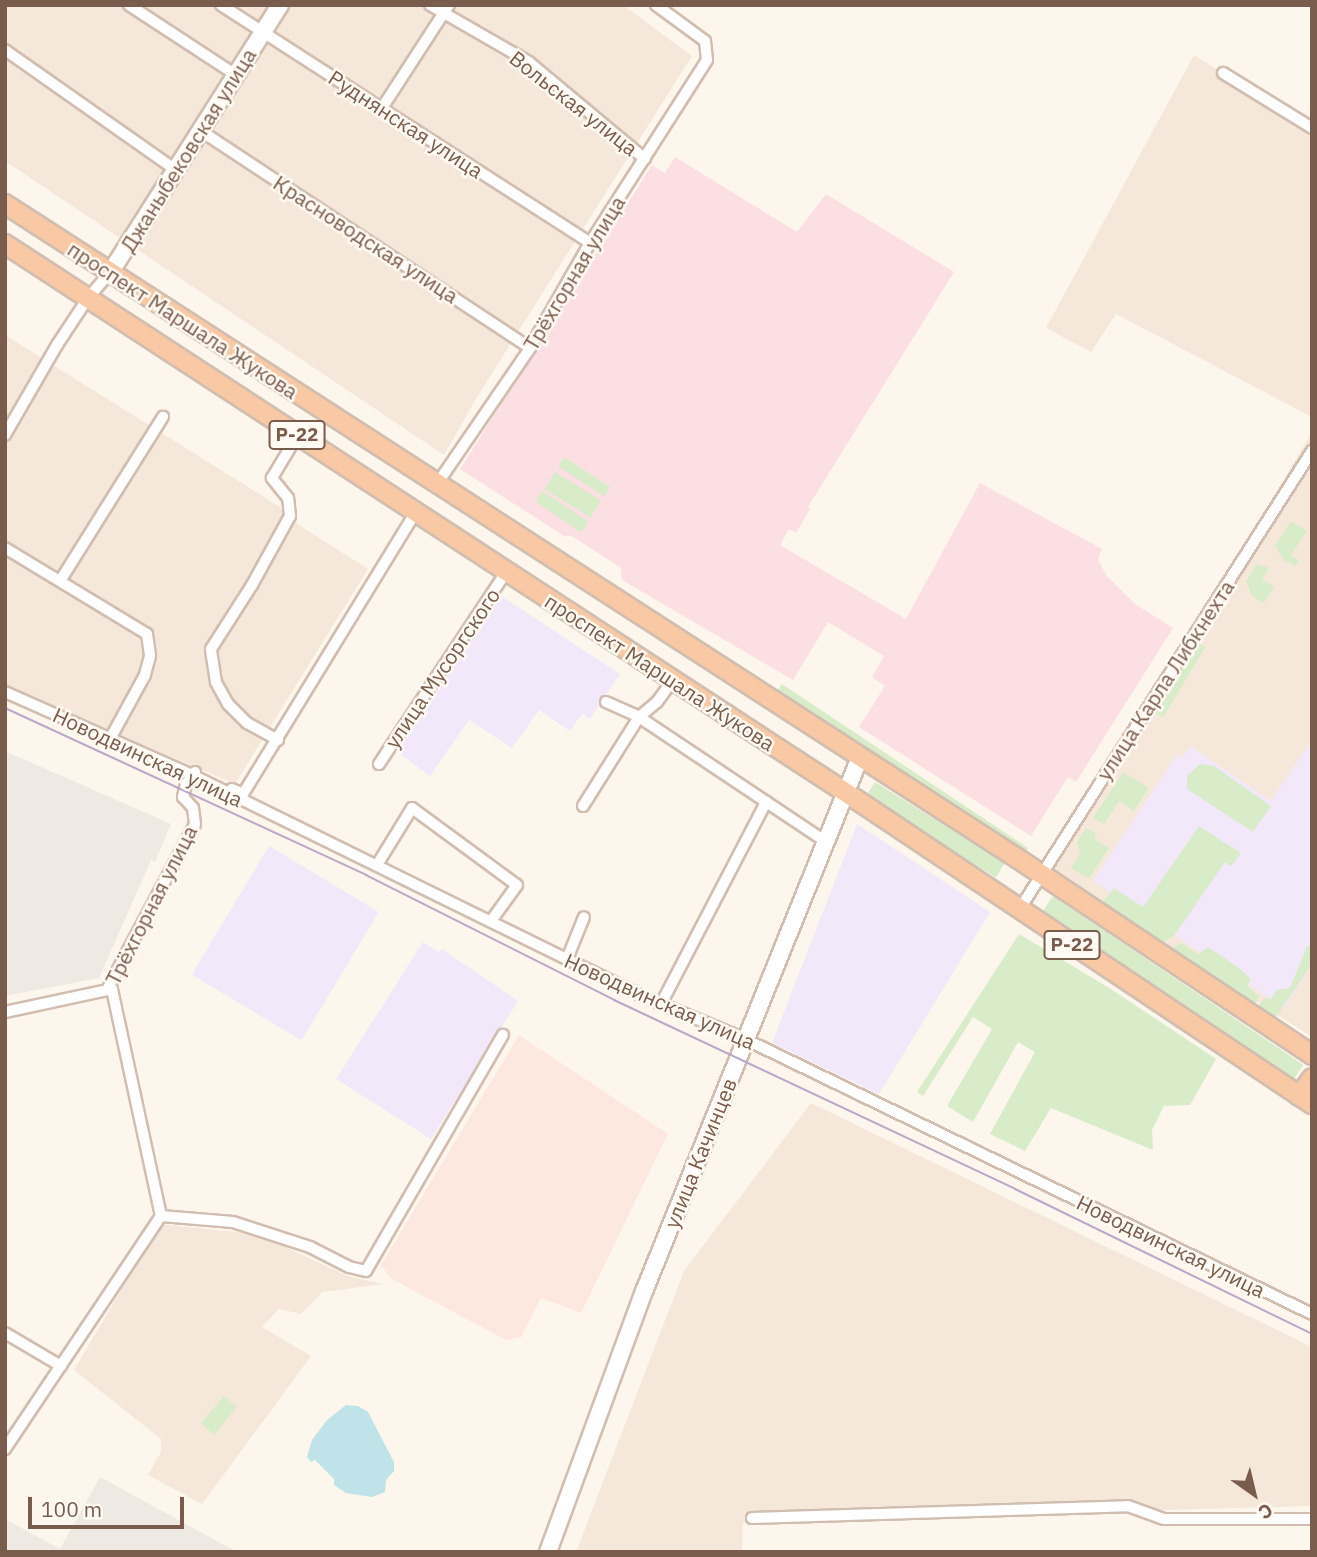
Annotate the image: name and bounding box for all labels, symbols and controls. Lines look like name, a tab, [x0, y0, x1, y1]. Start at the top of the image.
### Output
street label: Джаныбековская улица	[115, 43, 261, 257]
street label: Вольская улица	[505, 45, 643, 161]
street label: Руднянская улица	[324, 65, 488, 183]
street label: Красноводская улица	[269, 170, 463, 308]
street label: Трёхгорная улица	[518, 191, 630, 355]
street label: проспект Маршала Жукова	[63, 236, 303, 404]
road number: Р-22	[267, 420, 327, 450]
street label: улица Карла Либкнехта	[1091, 575, 1239, 785]
street label: улица Мусоргского	[379, 583, 505, 753]
street label: проспект Маршала Жукова	[540, 588, 780, 756]
street label: Новодвинская улица	[49, 702, 247, 812]
street label: Трёхгорная улица	[100, 821, 202, 989]
road number: Р-22	[1042, 930, 1102, 960]
street label: Новодвинская улица	[561, 947, 759, 1055]
street label: улица Качинцев	[658, 1074, 742, 1232]
street label: Новодвинская улица	[1073, 1189, 1269, 1303]
north arrow	[1219, 1459, 1289, 1529]
scale bar	[32, 1484, 187, 1528]
text: 100 m	[41, 1495, 102, 1523]
text: С	[1254, 1498, 1278, 1525]

